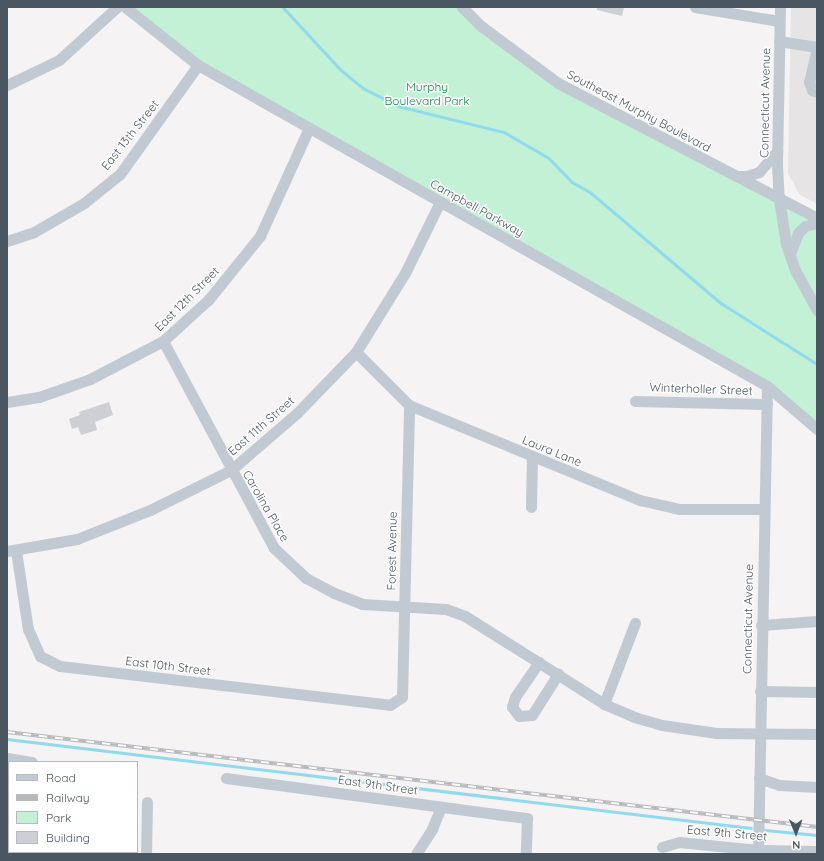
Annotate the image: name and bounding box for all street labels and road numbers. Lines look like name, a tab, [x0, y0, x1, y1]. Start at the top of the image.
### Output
street label: Connecticut Avenue	[757, 48, 773, 158]
street label: Southeast Murphy Boulevard	[565, 67, 713, 155]
street label: East 13th Street	[98, 97, 162, 173]
street label: Campbell Parkway	[428, 176, 526, 240]
street label: East 12th Street	[152, 264, 222, 334]
street label: Winterholler Street	[649, 380, 753, 398]
street label: East 11th Street	[225, 393, 297, 459]
street label: Laura Lane	[520, 433, 584, 469]
street label: Carolina Place	[240, 468, 292, 544]
street label: Forest Avenue	[384, 511, 400, 591]
street label: Connecticut Avenue	[740, 564, 756, 674]
street label: East 10th Street	[125, 654, 211, 678]
street label: East 9th Street	[337, 772, 419, 798]
street label: East 9th Street	[686, 822, 768, 844]

